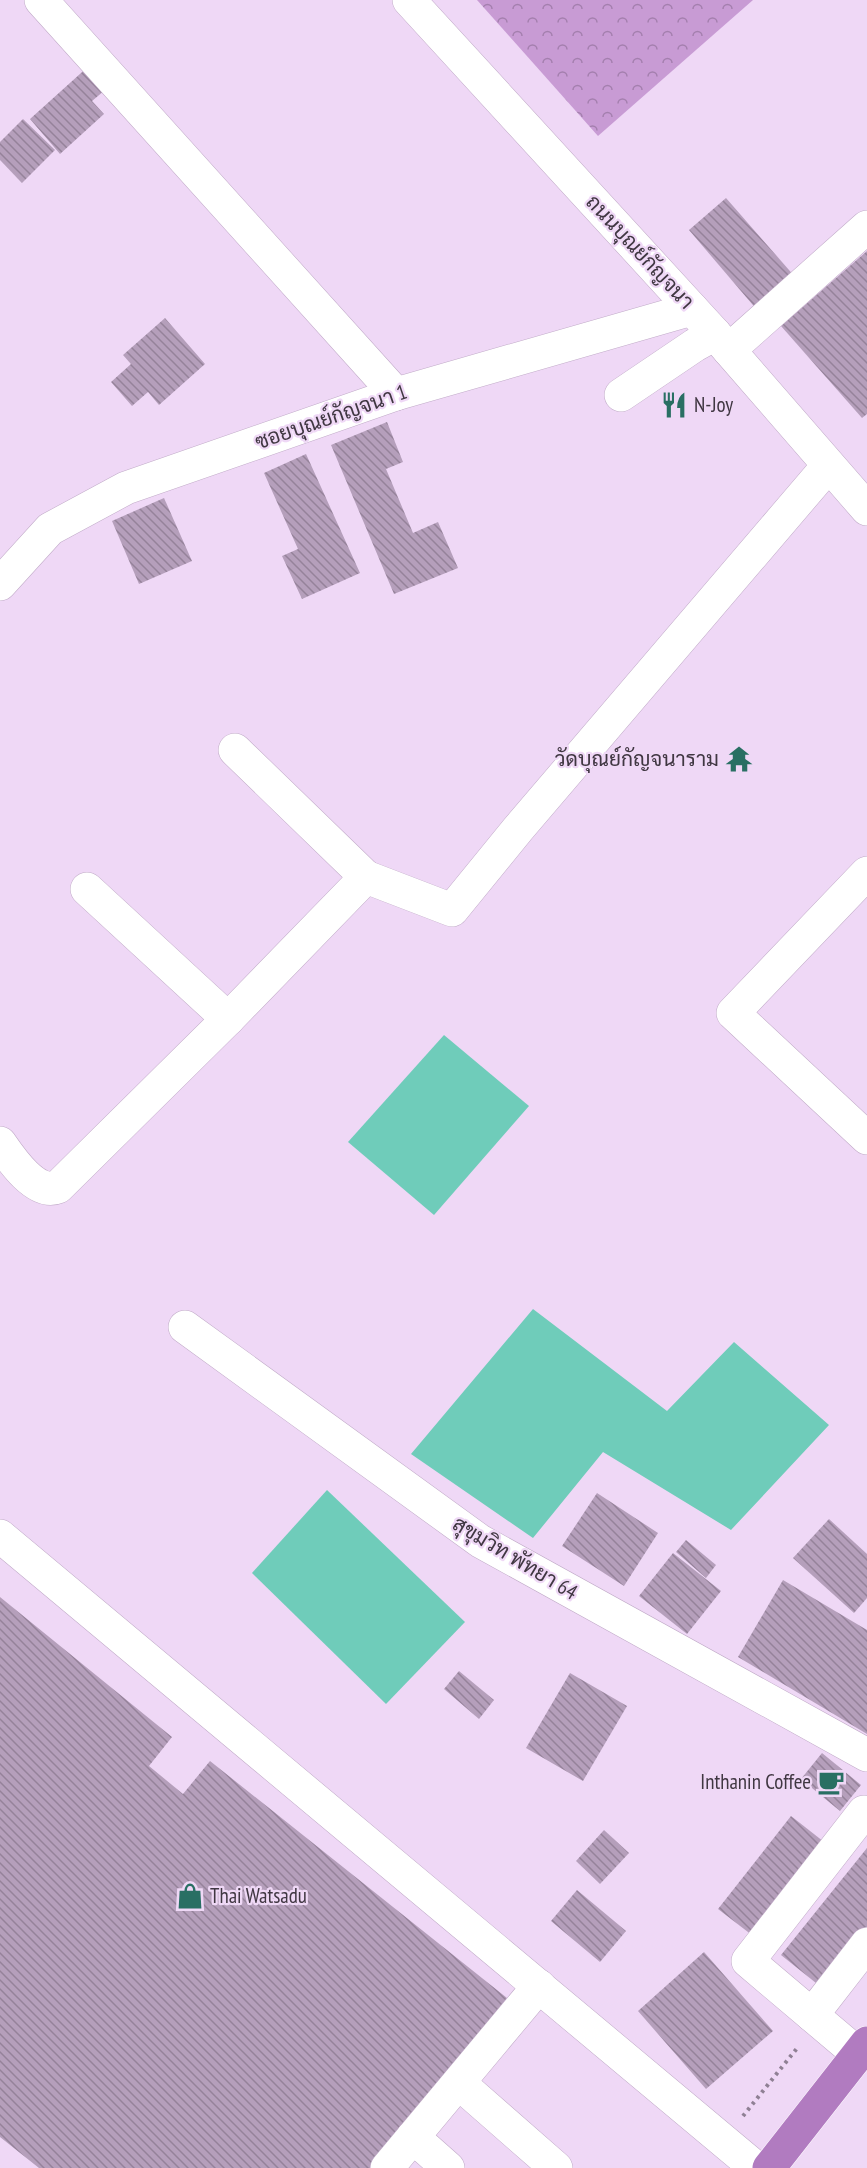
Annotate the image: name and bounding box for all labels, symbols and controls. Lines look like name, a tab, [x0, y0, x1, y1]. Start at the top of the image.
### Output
street label: ถนนบุณย์กัญจนา	[580, 189, 700, 315]
street label: ซอยบุณย์กัญจนา 1	[251, 378, 411, 456]
restaurant icon: N-Joy	[659, 390, 689, 420]
place label: N-Joy	[694, 391, 733, 418]
temple icon: วัดบุณย์กัญจนาราม	[724, 744, 754, 774]
place label: วัดบุณย์กัญจนาราม	[555, 745, 719, 773]
street label: สุขุมวิท พัทยา 64	[447, 1510, 583, 1607]
cafe icon: Inthanin Coffee	[816, 1767, 846, 1797]
place label: Inthanin Coffee	[700, 1768, 811, 1795]
shop icon: Thai Watsadu	[175, 1881, 205, 1911]
place label: Thai Watsadu	[210, 1882, 307, 1909]

